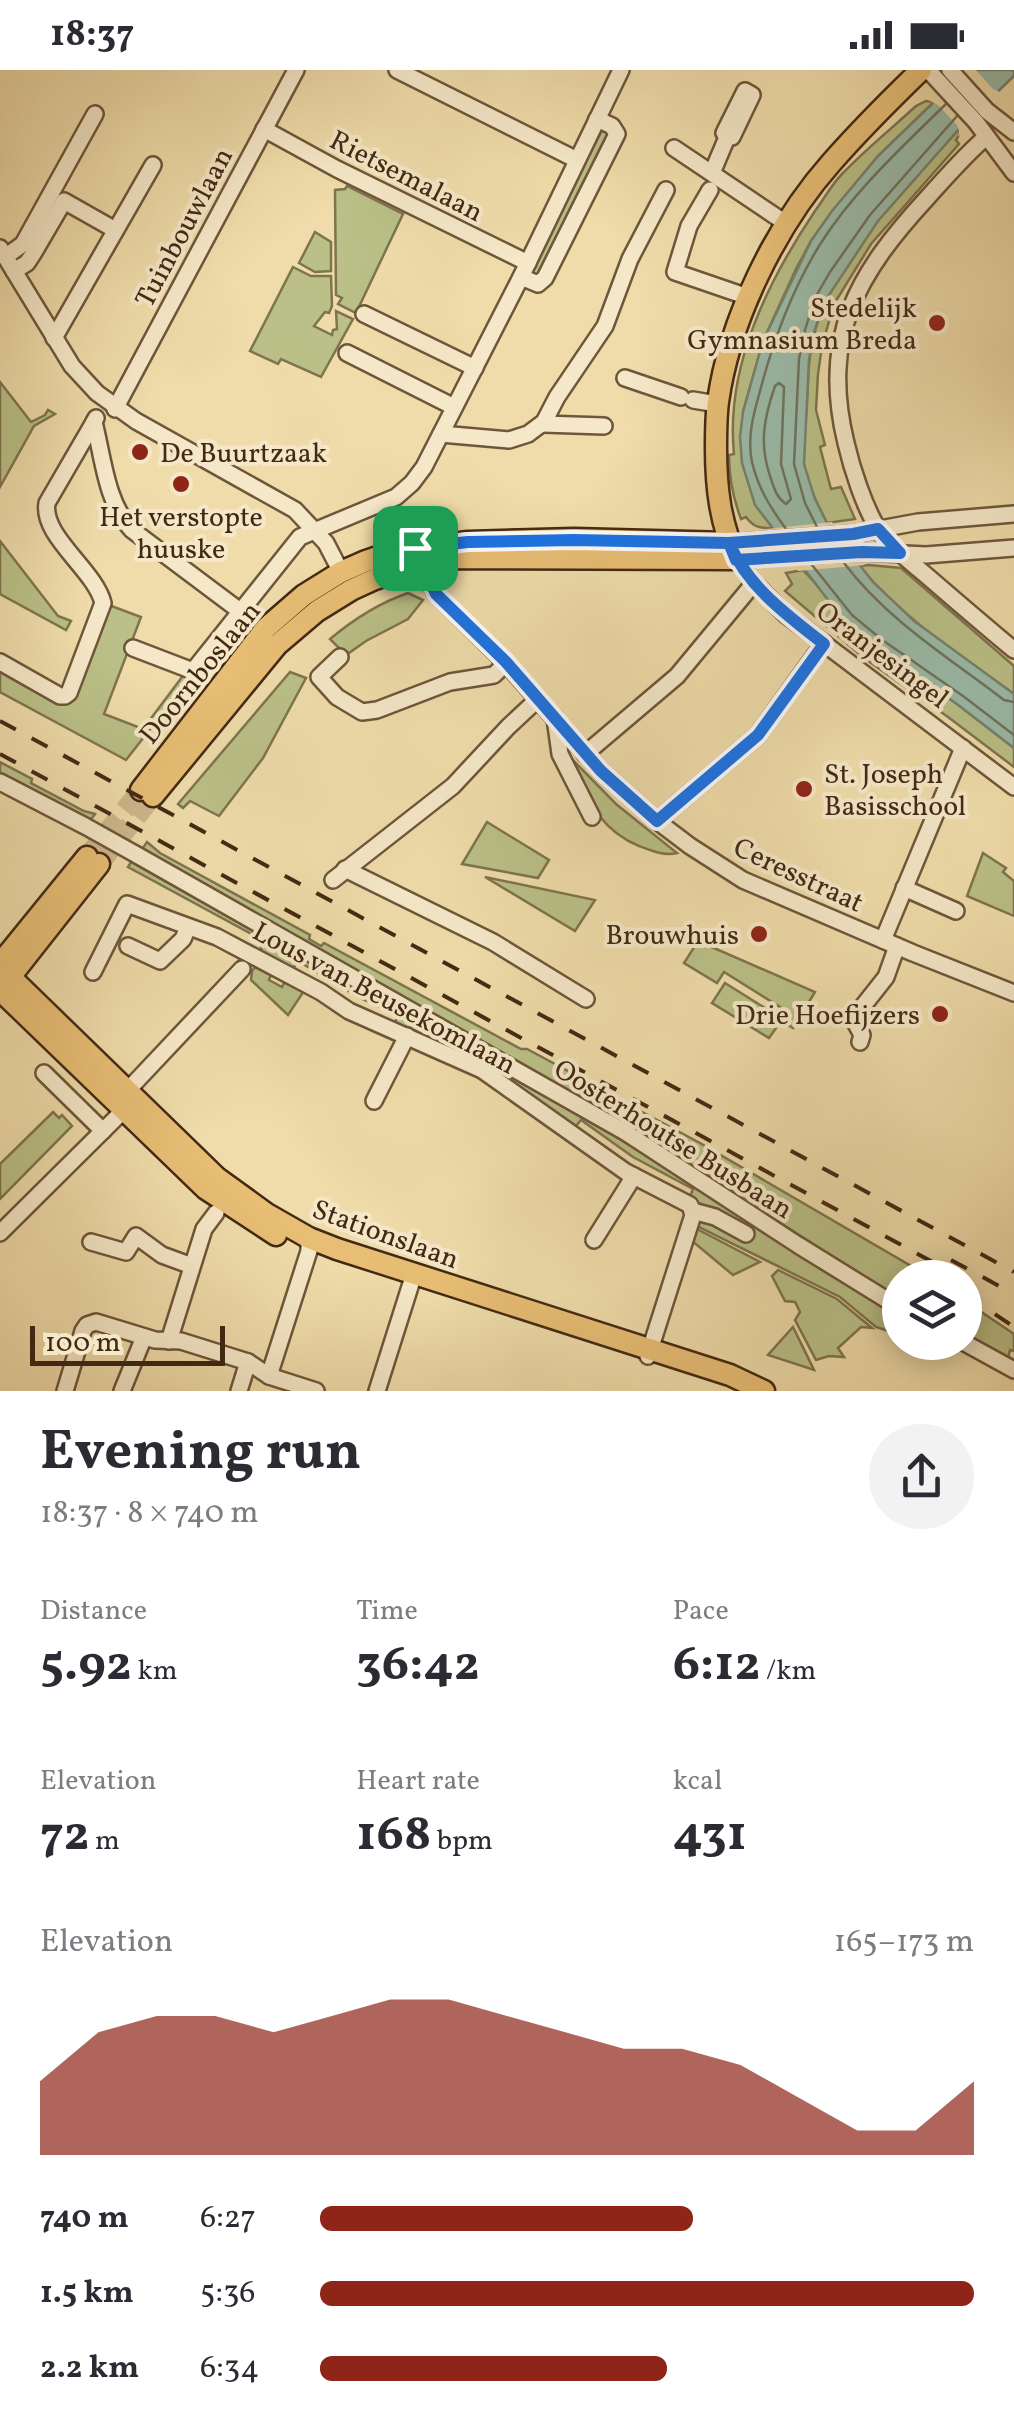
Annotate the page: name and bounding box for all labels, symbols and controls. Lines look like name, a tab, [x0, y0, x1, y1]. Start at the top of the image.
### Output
text: 18:37	[50, 9, 134, 62]
street label: Rietsemalaan	[322, 122, 489, 233]
street label: Tuinbouwlaan	[127, 141, 244, 315]
place label: Stedelijk Gymnasium Breda	[687, 290, 917, 361]
marker: Stedelijk Gymnasium Breda	[926, 312, 948, 334]
place label: De Buurtzaak	[160, 435, 327, 474]
marker: De Buurtzaak	[129, 441, 151, 463]
marker: Het verstopte huuske	[170, 473, 192, 495]
place label: Het verstopte huuske	[99, 499, 263, 570]
pin	[373, 506, 458, 591]
icon: arrive	[388, 521, 443, 576]
street label: Oranjesingel	[807, 593, 956, 719]
street label: Doornboslaan	[131, 594, 271, 753]
place label: St. Joseph Basisschool	[824, 756, 966, 827]
marker: St. Joseph Basisschool	[793, 778, 815, 800]
street label: Ceresstraat	[727, 829, 869, 923]
street label: Lous van Beusekomlaan	[245, 913, 523, 1085]
place label: Brouwhuis	[605, 917, 739, 956]
marker: Brouwhuis	[748, 923, 770, 945]
place label: Drie Hoefijzers	[735, 997, 920, 1036]
marker: Drie Hoefijzers	[929, 1003, 951, 1025]
street label: Oosterhoutse Busbaan	[546, 1051, 800, 1230]
street label: Stationslaan	[306, 1191, 464, 1280]
map controls	[882, 1260, 982, 1360]
button: layers	[882, 1260, 982, 1360]
scale bar	[30, 1321, 225, 1366]
text: 100 m	[45, 1324, 120, 1363]
text: Evening run	[40, 1416, 361, 1492]
button: share	[869, 1424, 974, 1529]
text: 18:37 · 8 × 740 m	[40, 1492, 259, 1536]
text: Distance	[40, 1592, 147, 1631]
text: Time	[356, 1592, 418, 1631]
text: Pace	[673, 1592, 729, 1631]
text: 5.92	[40, 1631, 132, 1701]
text: 36:42	[356, 1631, 480, 1701]
text: 6:12	[673, 1631, 760, 1701]
text: km	[132, 1652, 178, 1691]
text: /km	[760, 1652, 816, 1691]
text: Elevation	[40, 1762, 156, 1801]
text: Heart rate	[356, 1762, 480, 1801]
text: kcal	[673, 1762, 722, 1801]
text: 72	[40, 1801, 89, 1871]
text: 168	[356, 1801, 431, 1871]
text: 431	[673, 1801, 747, 1871]
text: m	[89, 1822, 120, 1861]
text: bpm	[431, 1822, 493, 1861]
text: Elevation	[40, 1921, 173, 1965]
text: 165–173 m	[834, 1921, 974, 1965]
text: 740 m	[40, 2197, 129, 2241]
text: 6:27	[200, 2197, 256, 2241]
text: 1.5 km	[40, 2272, 134, 2316]
text: 5:36	[200, 2272, 256, 2316]
text: 2.2 km	[40, 2347, 139, 2391]
text: 6:34	[200, 2347, 259, 2391]

